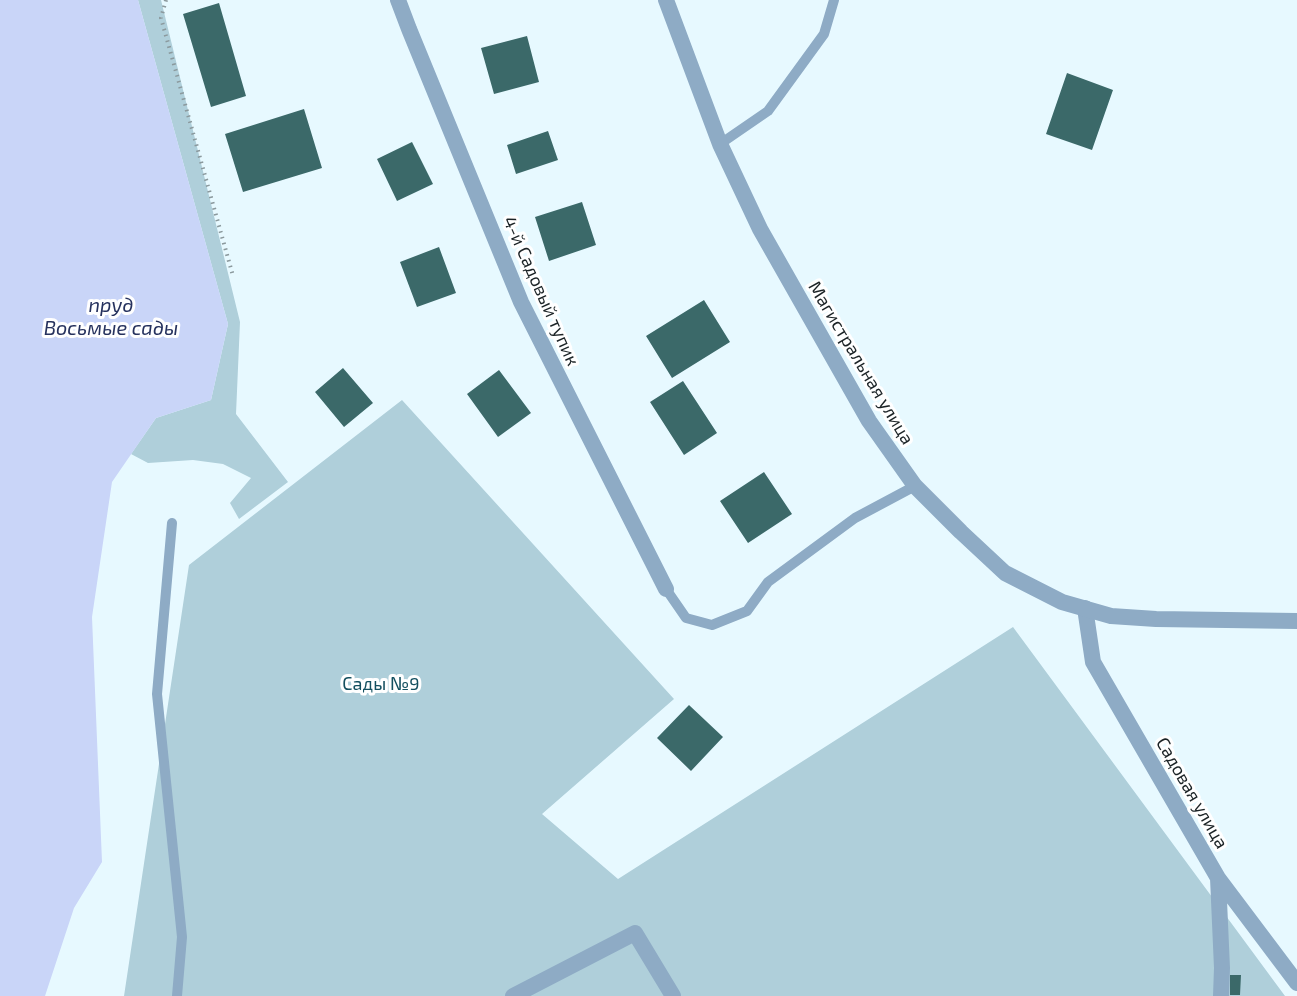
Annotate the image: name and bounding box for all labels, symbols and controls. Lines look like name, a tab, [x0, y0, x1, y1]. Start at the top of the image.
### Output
street label: 4-й Садовый тупик	[498, 213, 584, 369]
street label: Магистральная улица	[804, 277, 918, 449]
water label: пруд Восьмые сады	[44, 293, 178, 340]
park label: Сады №9	[342, 673, 420, 695]
street label: Садовая улица	[1151, 734, 1233, 852]

